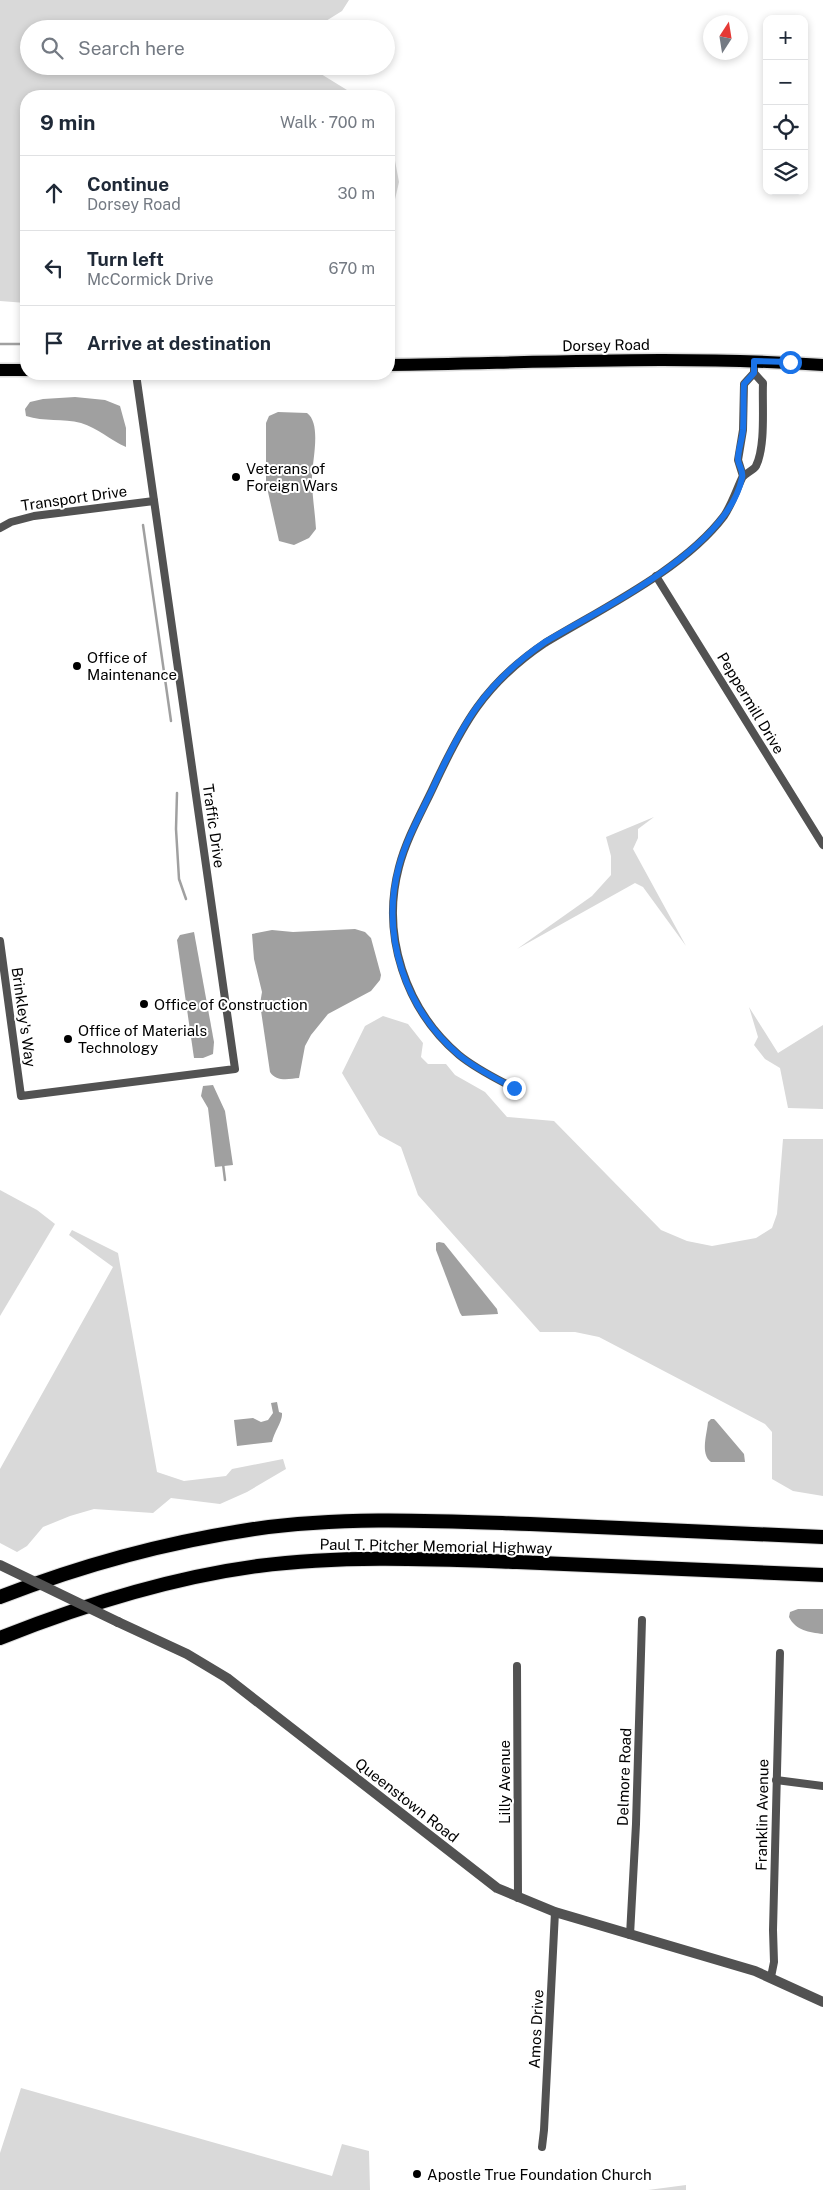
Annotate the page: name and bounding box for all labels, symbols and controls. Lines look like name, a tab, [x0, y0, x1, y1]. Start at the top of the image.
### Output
north arrow	[703, 15, 748, 60]
map controls	[763, 15, 808, 195]
button: +	[763, 15, 808, 60]
search box	[20, 20, 395, 75]
icon: search	[38, 34, 66, 62]
text: Search here	[78, 37, 185, 59]
button: −	[763, 60, 808, 105]
button: locate	[763, 105, 808, 150]
text: 9 min	[40, 110, 96, 135]
text: Walk · 700 m	[280, 113, 375, 132]
button: layers	[763, 150, 808, 195]
text: Continue	[87, 173, 169, 195]
icon: ahead	[40, 179, 68, 207]
text: 30 m	[338, 184, 375, 203]
text: Dorsey Road	[87, 195, 181, 214]
text: Turn left	[87, 248, 164, 270]
icon: left	[40, 254, 68, 282]
text: 670 m	[329, 259, 375, 278]
text: McCormick Drive	[87, 270, 214, 289]
icon: arrive	[40, 329, 68, 357]
text: Arrive at destination	[87, 332, 271, 354]
street label: Dorsey Road	[562, 336, 650, 354]
route start	[779, 351, 802, 374]
place label: Veterans of Foreign Wars	[246, 460, 338, 494]
marker: Veterans of Foreign Wars	[230, 471, 242, 483]
street label: Transport Drive	[20, 482, 128, 514]
place label: Office of Maintenance	[87, 649, 177, 683]
street label: Peppermill Drive	[714, 649, 788, 757]
marker: Office of Maintenance	[71, 660, 83, 672]
street label: Traffic Drive	[200, 783, 228, 869]
street label: Brinkley's Way	[9, 966, 39, 1068]
place label: Office of Construction	[154, 996, 308, 1013]
marker: Office of Construction	[138, 998, 150, 1010]
place label: Office of Materials Technology	[78, 1022, 207, 1056]
marker: Office of Materials Technology	[62, 1033, 74, 1045]
route end	[503, 1077, 526, 1100]
street label: Paul T. Pitcher Memorial Highway	[320, 1535, 552, 1557]
street label: Delmore Road	[614, 1728, 634, 1826]
street label: Lilly Avenue	[496, 1740, 513, 1824]
street label: Queenstown Road	[352, 1754, 462, 1846]
street label: Franklin Avenue	[753, 1759, 771, 1871]
street label: Amos Drive	[525, 1989, 547, 2069]
place label: Apostle True Foundation Church	[427, 2166, 652, 2183]
marker: Apostle True Foundation Church	[411, 2168, 423, 2180]

